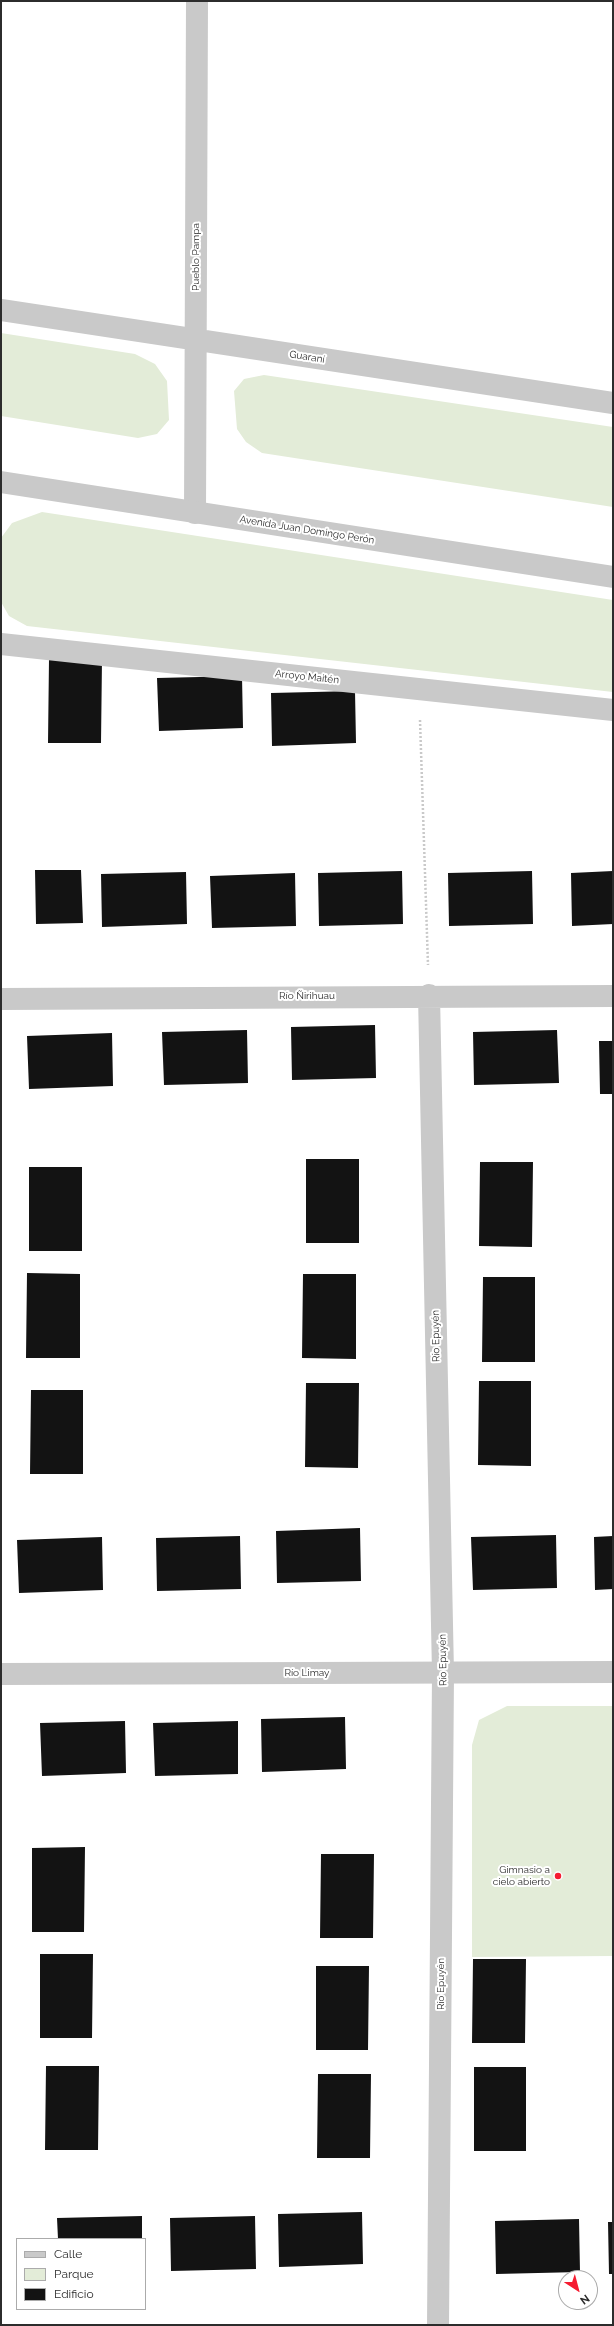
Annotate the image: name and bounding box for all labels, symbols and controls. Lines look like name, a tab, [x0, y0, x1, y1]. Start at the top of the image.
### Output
street label: Pueblo Pampa	[190, 223, 202, 291]
street label: Guaraní	[289, 348, 325, 366]
street label: Avenida Juan Domingo Perón	[239, 513, 375, 547]
street label: Arroyo Maitén	[274, 668, 340, 686]
street label: Río Ñirihuau	[279, 990, 335, 1002]
street label: Río Epuyén	[430, 1310, 442, 1362]
street label: Río Epuyén	[437, 1634, 449, 1686]
street label: Río Limay	[284, 1667, 330, 1679]
place label: Gimnasio a cielo abierto	[493, 1864, 550, 1888]
marker: Gimnasio a cielo abierto	[553, 1871, 563, 1881]
street label: Río Epuyén	[435, 1958, 447, 2010]
legend	[16, 2238, 146, 2310]
text: Calle	[54, 2247, 82, 2261]
text: Parque	[54, 2267, 94, 2281]
north arrow	[558, 2270, 598, 2310]
text: Edificio	[54, 2287, 94, 2301]
text: N	[578, 2292, 592, 2307]

